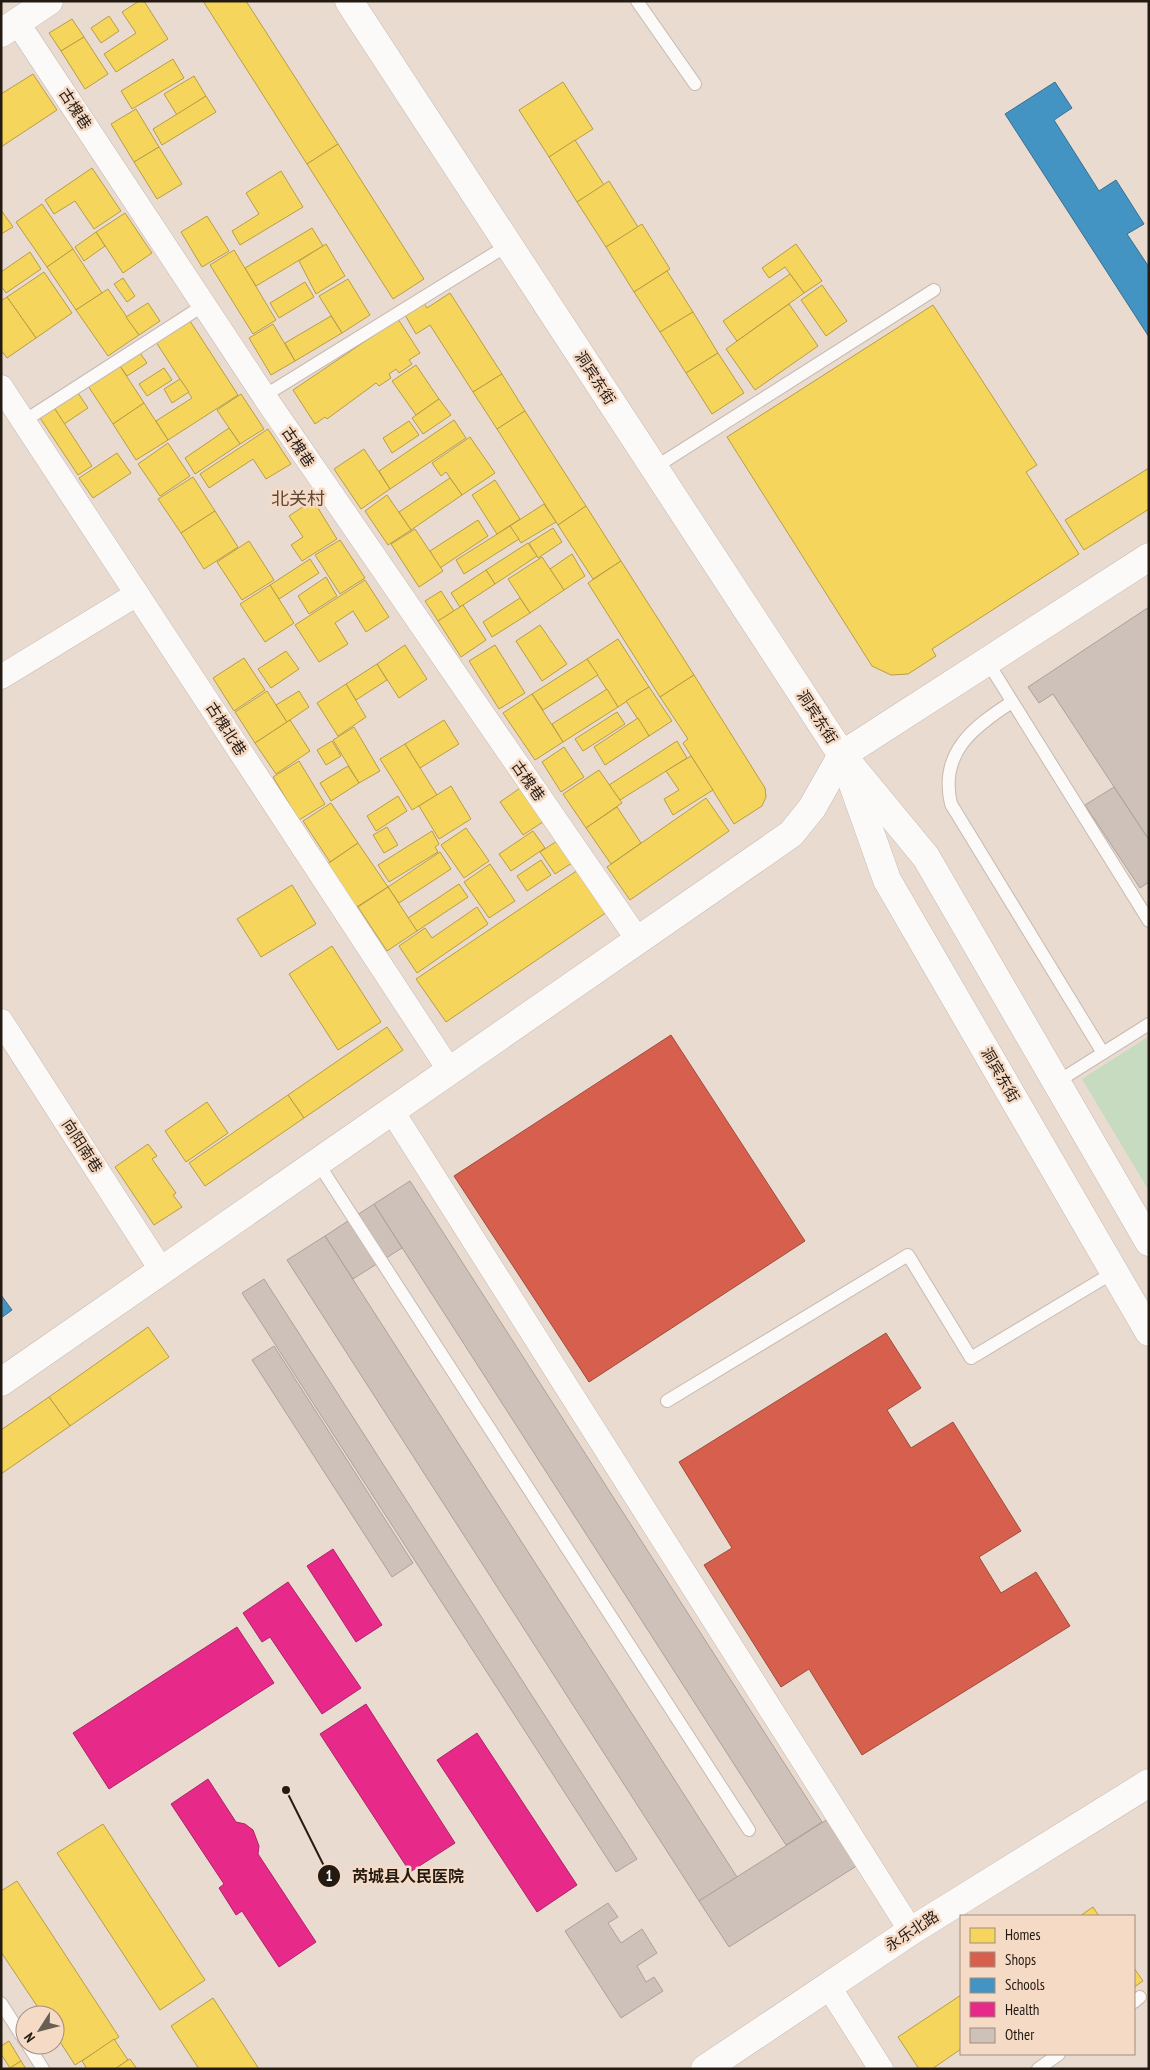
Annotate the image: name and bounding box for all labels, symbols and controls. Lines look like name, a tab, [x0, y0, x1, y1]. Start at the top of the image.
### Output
street label: 古槐巷	[55, 85, 96, 133]
street label: 洞宾东街	[571, 347, 620, 408]
street label: 古槐巷	[278, 423, 319, 471]
district label: 北关村	[271, 487, 325, 510]
street label: 洞宾东街	[793, 686, 842, 747]
street label: 古槐北巷	[202, 698, 251, 759]
street label: 古槐巷	[508, 757, 549, 805]
street label: 洞宾东街	[977, 1044, 1024, 1105]
street label: 向阳南巷	[58, 1115, 107, 1176]
callout: 芮城县人民医院	[317, 1861, 474, 1892]
text: 1	[325, 1866, 333, 1885]
text: 芮城县人民医院	[352, 1866, 464, 1886]
street label: 永乐北路	[881, 1906, 942, 1955]
legend	[960, 1915, 1135, 2055]
text: Homes	[1005, 1925, 1041, 1944]
text: Shops	[1005, 1950, 1036, 1969]
text: Schools	[1005, 1975, 1045, 1994]
text: Health	[1005, 2000, 1039, 2019]
north arrow	[15, 2005, 65, 2055]
text: Other	[1005, 2025, 1035, 2044]
text: N	[20, 2029, 39, 2046]

